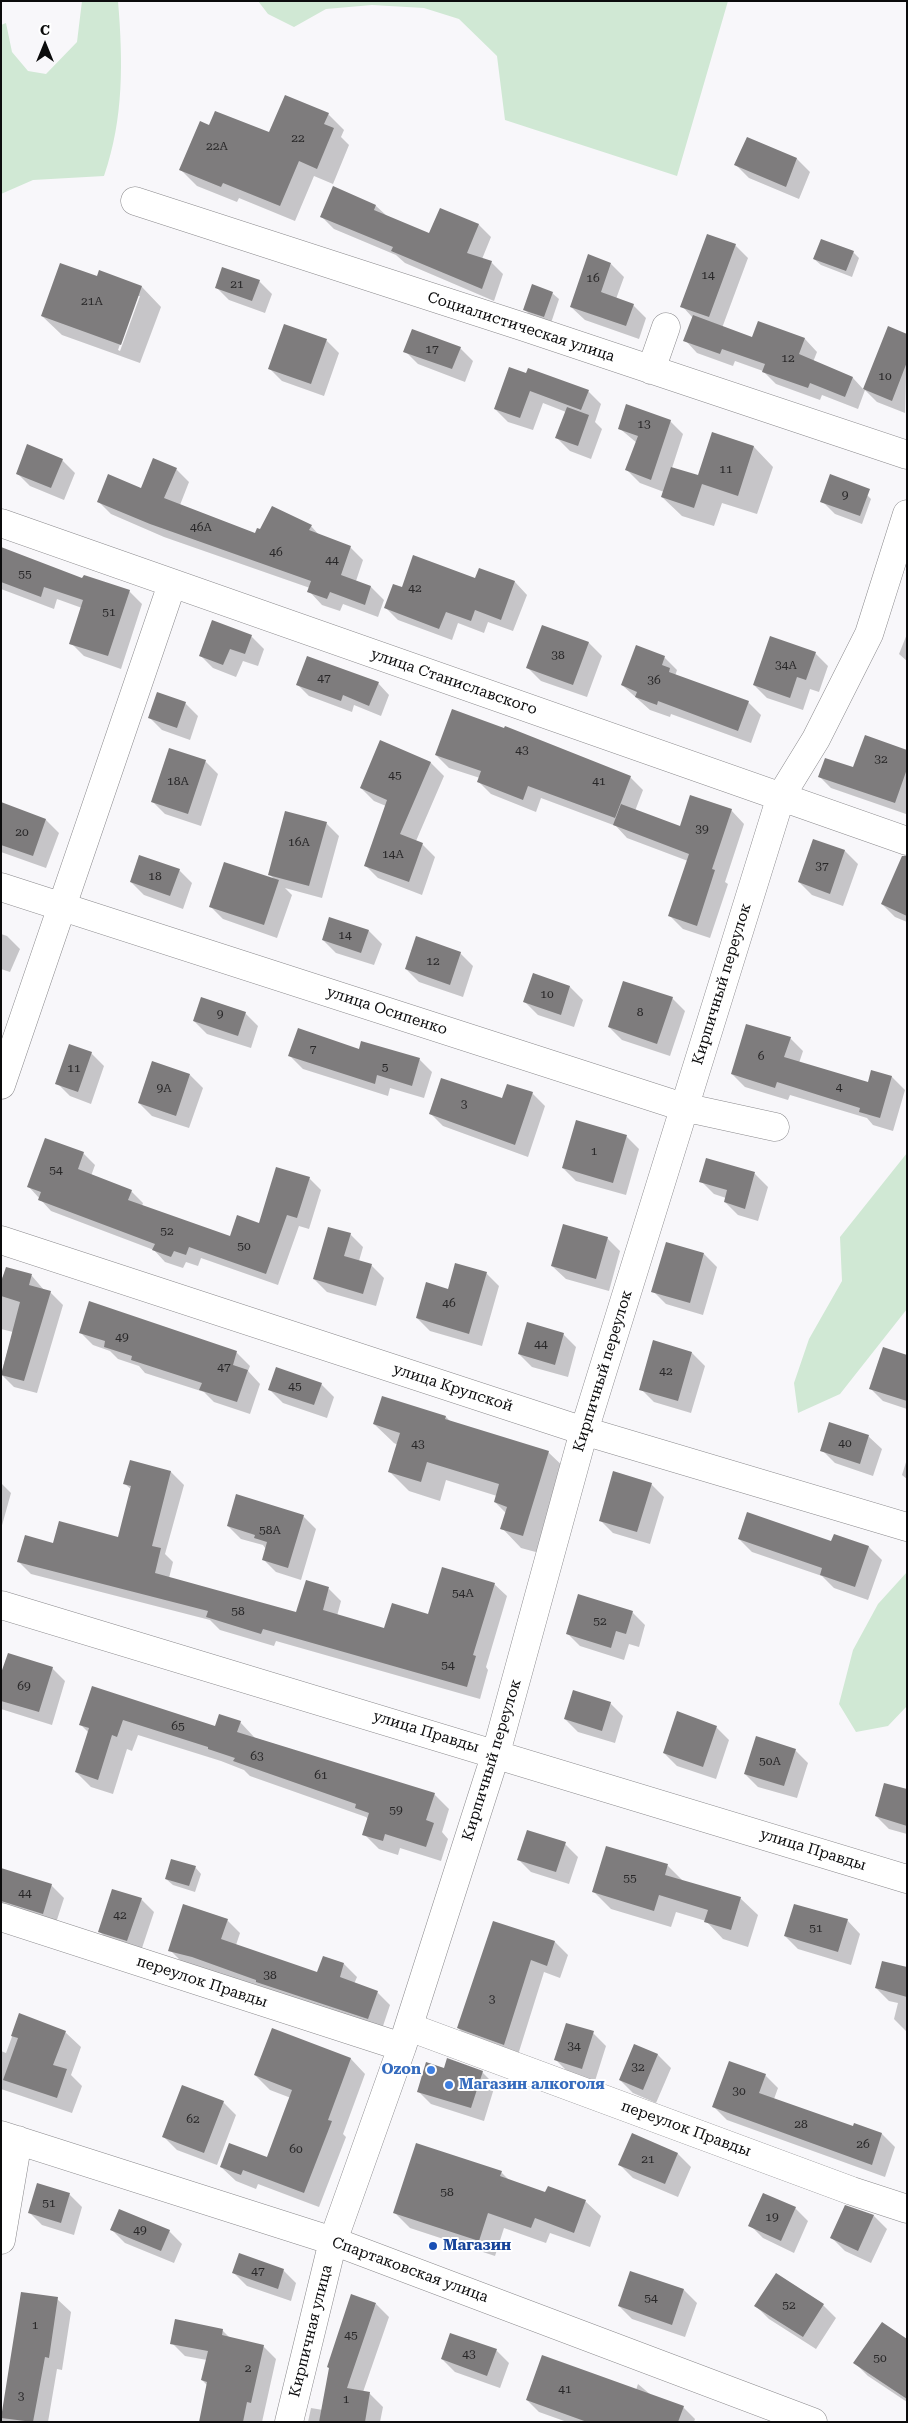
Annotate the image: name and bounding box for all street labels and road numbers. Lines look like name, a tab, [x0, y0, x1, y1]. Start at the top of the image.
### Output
street label: Социалистическая улица	[425, 288, 617, 366]
street label: улица Станиславского	[369, 645, 539, 719]
street label: Кирпичный переулок	[689, 901, 755, 1067]
street label: улица Осипенко	[324, 983, 450, 1039]
street label: Кирпичный переулок	[570, 1288, 636, 1454]
street label: улица Крупской	[391, 1360, 515, 1416]
street label: Кирпичный переулок	[459, 1677, 525, 1843]
street label: улица Правды	[371, 1707, 481, 1757]
street label: улица Правды	[758, 1825, 868, 1875]
street label: переулок Правды	[134, 1952, 270, 2012]
street label: переулок Правды	[619, 2097, 753, 2161]
street label: Спартаковская улица	[329, 2233, 491, 2307]
street label: Кирпичная улица	[286, 2263, 336, 2399]

